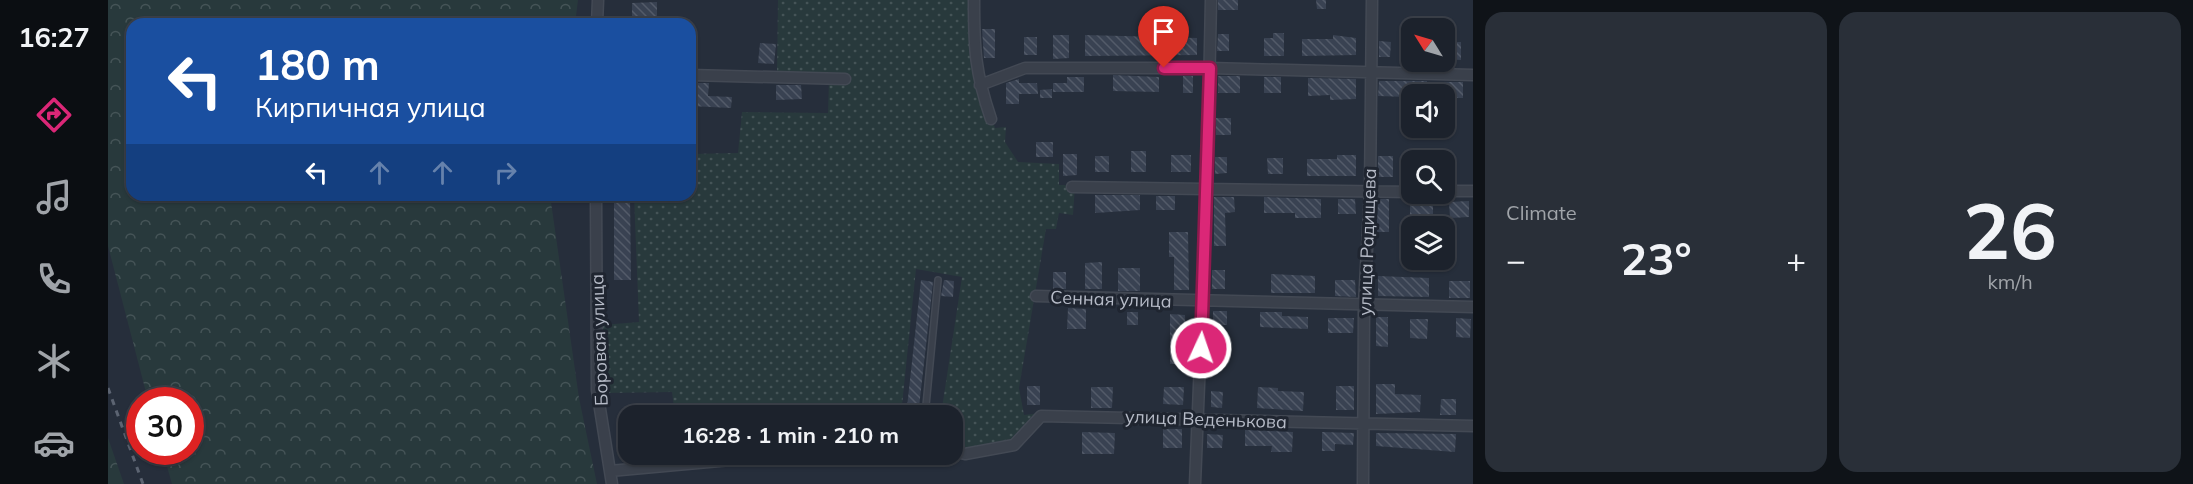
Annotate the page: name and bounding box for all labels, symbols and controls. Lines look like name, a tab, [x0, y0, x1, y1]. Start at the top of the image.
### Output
pin	[1138, 6, 1189, 68]
icon: arrive	[1147, 15, 1180, 48]
north arrow	[1401, 18, 1455, 72]
map controls	[1401, 18, 1455, 270]
text: 16:27	[18, 20, 90, 54]
text: 180 m	[255, 38, 380, 91]
icon: left	[156, 42, 234, 120]
button: sound	[1401, 84, 1455, 138]
text: Кирпичная улица	[255, 90, 486, 124]
icon: directions	[33, 94, 75, 136]
button: search	[1401, 150, 1455, 204]
icon: left	[300, 156, 333, 189]
icon: ahead	[363, 156, 396, 189]
icon: ahead	[426, 156, 459, 189]
icon: right	[489, 156, 522, 189]
street label: улица Радищева	[1353, 168, 1381, 316]
icon: music	[33, 176, 75, 218]
text: 26	[1963, 181, 2057, 279]
text: Climate	[1506, 200, 1577, 225]
button: layers	[1401, 216, 1455, 270]
text: 23°	[1620, 230, 1692, 286]
text: −	[1506, 239, 1526, 280]
text: +	[1786, 239, 1806, 280]
icon: phone	[33, 258, 75, 300]
text: km/h	[1987, 269, 2033, 294]
street label: Боровая улица	[585, 274, 613, 406]
street label: Сенная улица	[1050, 285, 1172, 313]
position arrow	[1169, 316, 1233, 380]
icon: climate	[33, 340, 75, 382]
speed limit sign: 30	[126, 387, 204, 465]
street label: улица Веденькова	[1125, 405, 1287, 433]
text: 16:28 · 1 min · 210 m	[682, 421, 899, 449]
icon: car	[33, 422, 75, 464]

